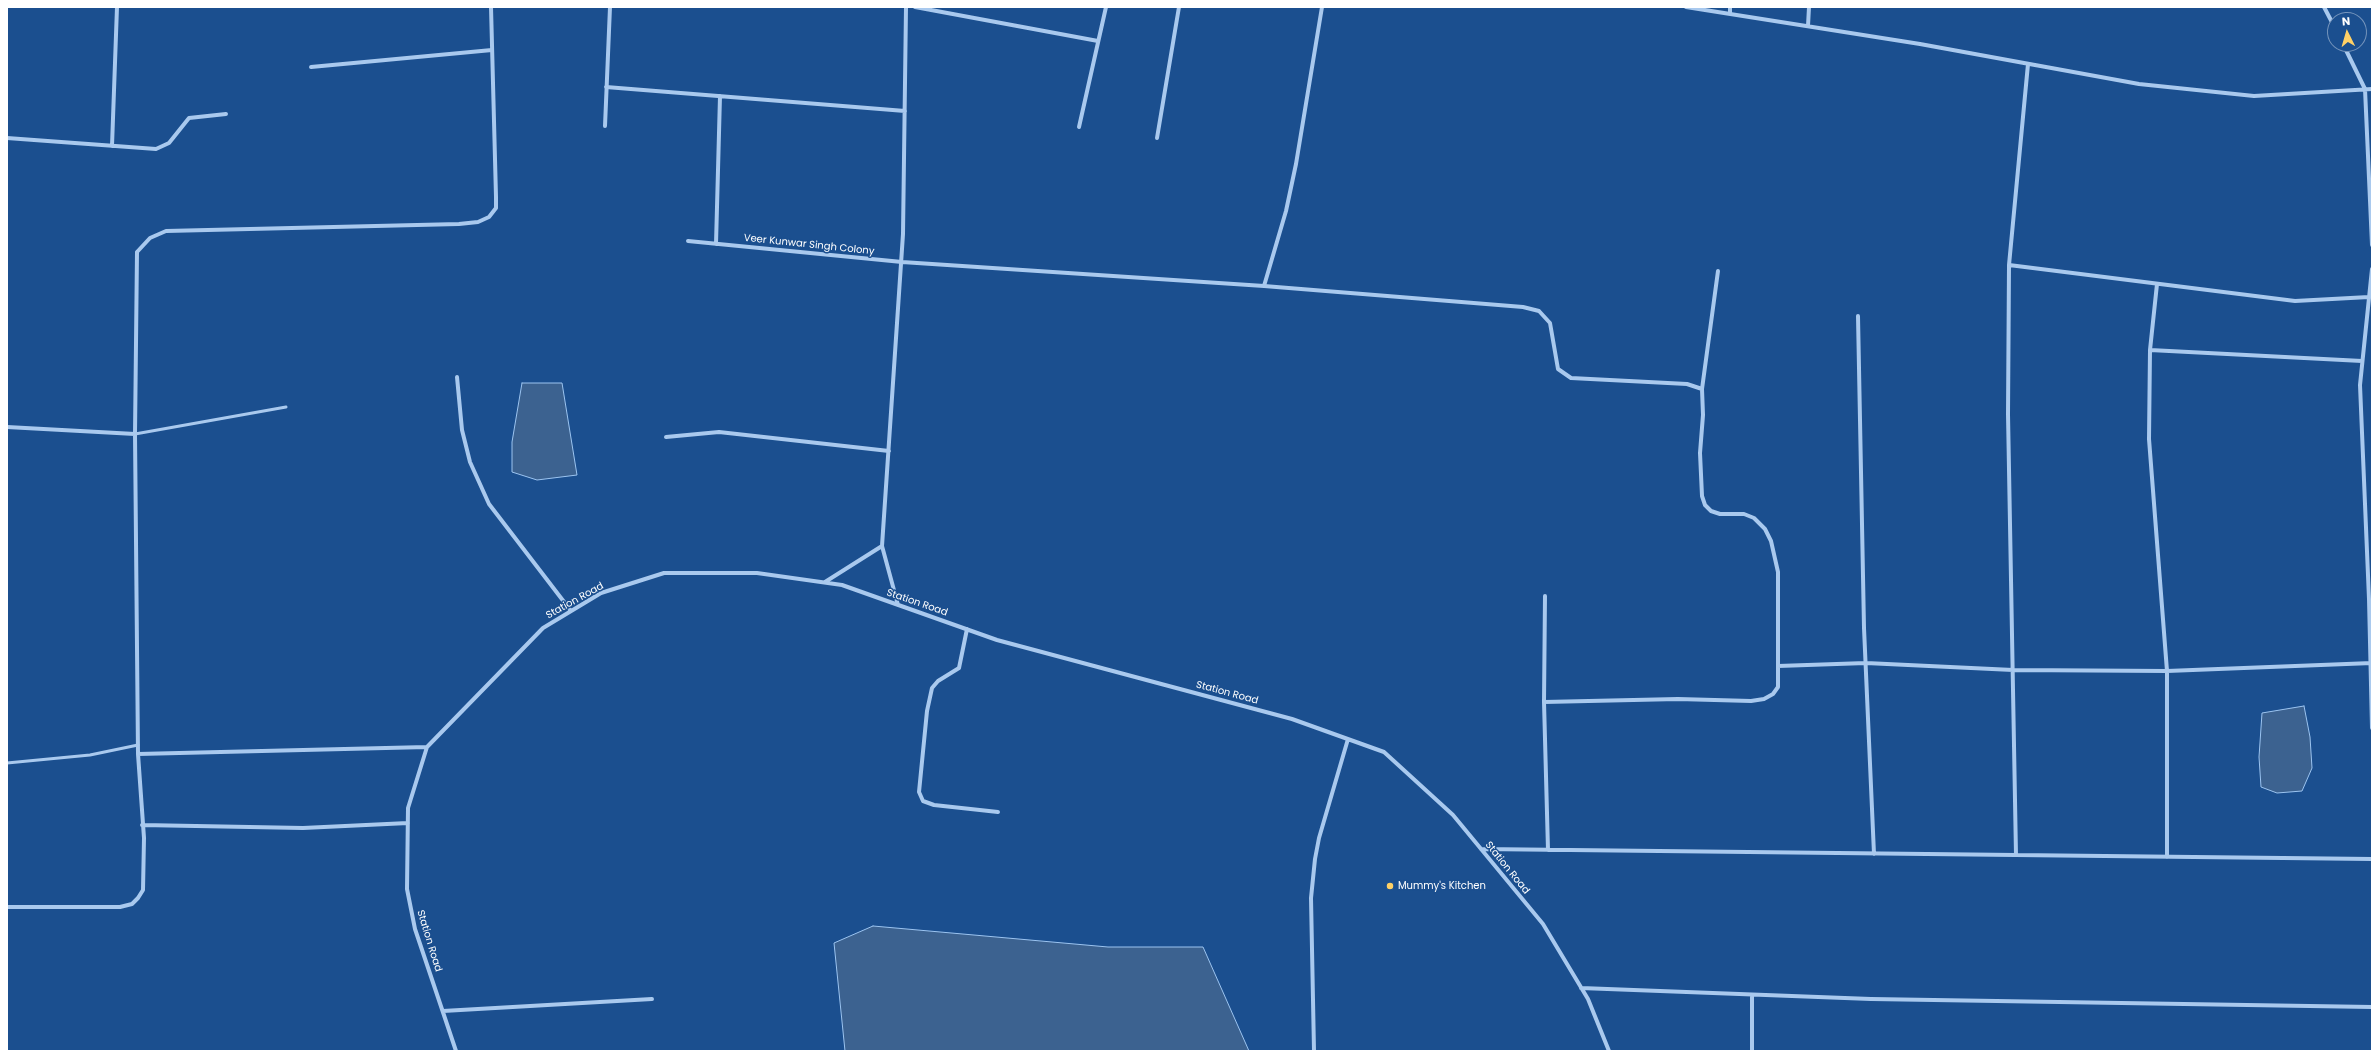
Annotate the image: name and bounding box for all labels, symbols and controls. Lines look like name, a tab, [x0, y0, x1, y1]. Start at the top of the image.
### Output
north arrow	[2327, 12, 2367, 52]
text: N	[2341, 13, 2351, 29]
street label: Veer Kunwar Singh Colony	[743, 232, 875, 258]
street label: Station Road	[544, 580, 606, 622]
street label: Station Road	[885, 587, 949, 619]
street label: Station Road	[1195, 679, 1259, 707]
street label: Station Road	[1482, 839, 1532, 897]
place label: Mummy's Kitchen	[1398, 880, 1486, 892]
marker: Mummy's Kitchen	[1385, 881, 1395, 891]
street label: Station Road	[414, 909, 444, 973]

